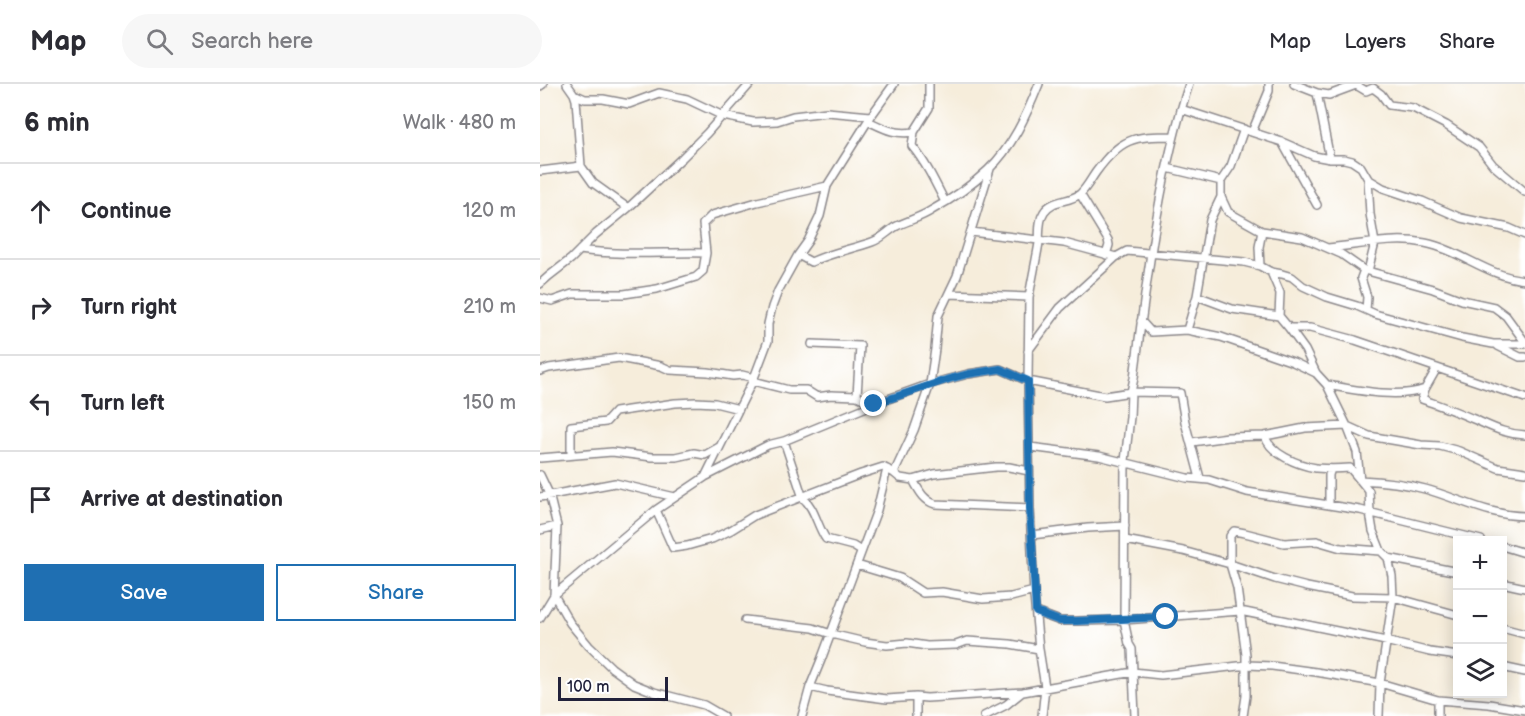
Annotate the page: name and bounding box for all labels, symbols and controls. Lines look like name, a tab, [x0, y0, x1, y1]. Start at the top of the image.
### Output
search box	[122, 14, 542, 68]
text: Map	[30, 25, 86, 58]
icon: search	[143, 25, 176, 58]
text: Search here	[191, 28, 313, 55]
text: Map	[1269, 29, 1311, 54]
text: Layers	[1344, 29, 1406, 54]
text: Share	[1439, 29, 1495, 54]
text: 6 min	[24, 108, 90, 139]
text: Walk · 480 m	[403, 111, 516, 135]
icon: ahead	[24, 195, 57, 228]
text: Continue	[81, 198, 171, 225]
text: 120 m	[463, 199, 516, 223]
icon: right	[24, 291, 57, 324]
text: Turn right	[81, 294, 177, 321]
text: 210 m	[463, 295, 516, 319]
icon: left	[24, 387, 57, 420]
text: Turn left	[81, 390, 165, 417]
route end	[860, 390, 886, 416]
text: 150 m	[463, 391, 516, 415]
icon: arrive	[24, 483, 57, 516]
text: Arrive at destination	[81, 486, 283, 513]
map controls	[1453, 536, 1507, 698]
button: +	[1453, 536, 1507, 590]
button: Save	[24, 564, 264, 621]
button: Share	[276, 564, 516, 621]
button: −	[1453, 590, 1507, 644]
route start	[1152, 603, 1178, 629]
button: layers	[1453, 644, 1507, 698]
scale bar	[558, 674, 668, 702]
text: 100 m	[567, 678, 610, 697]

